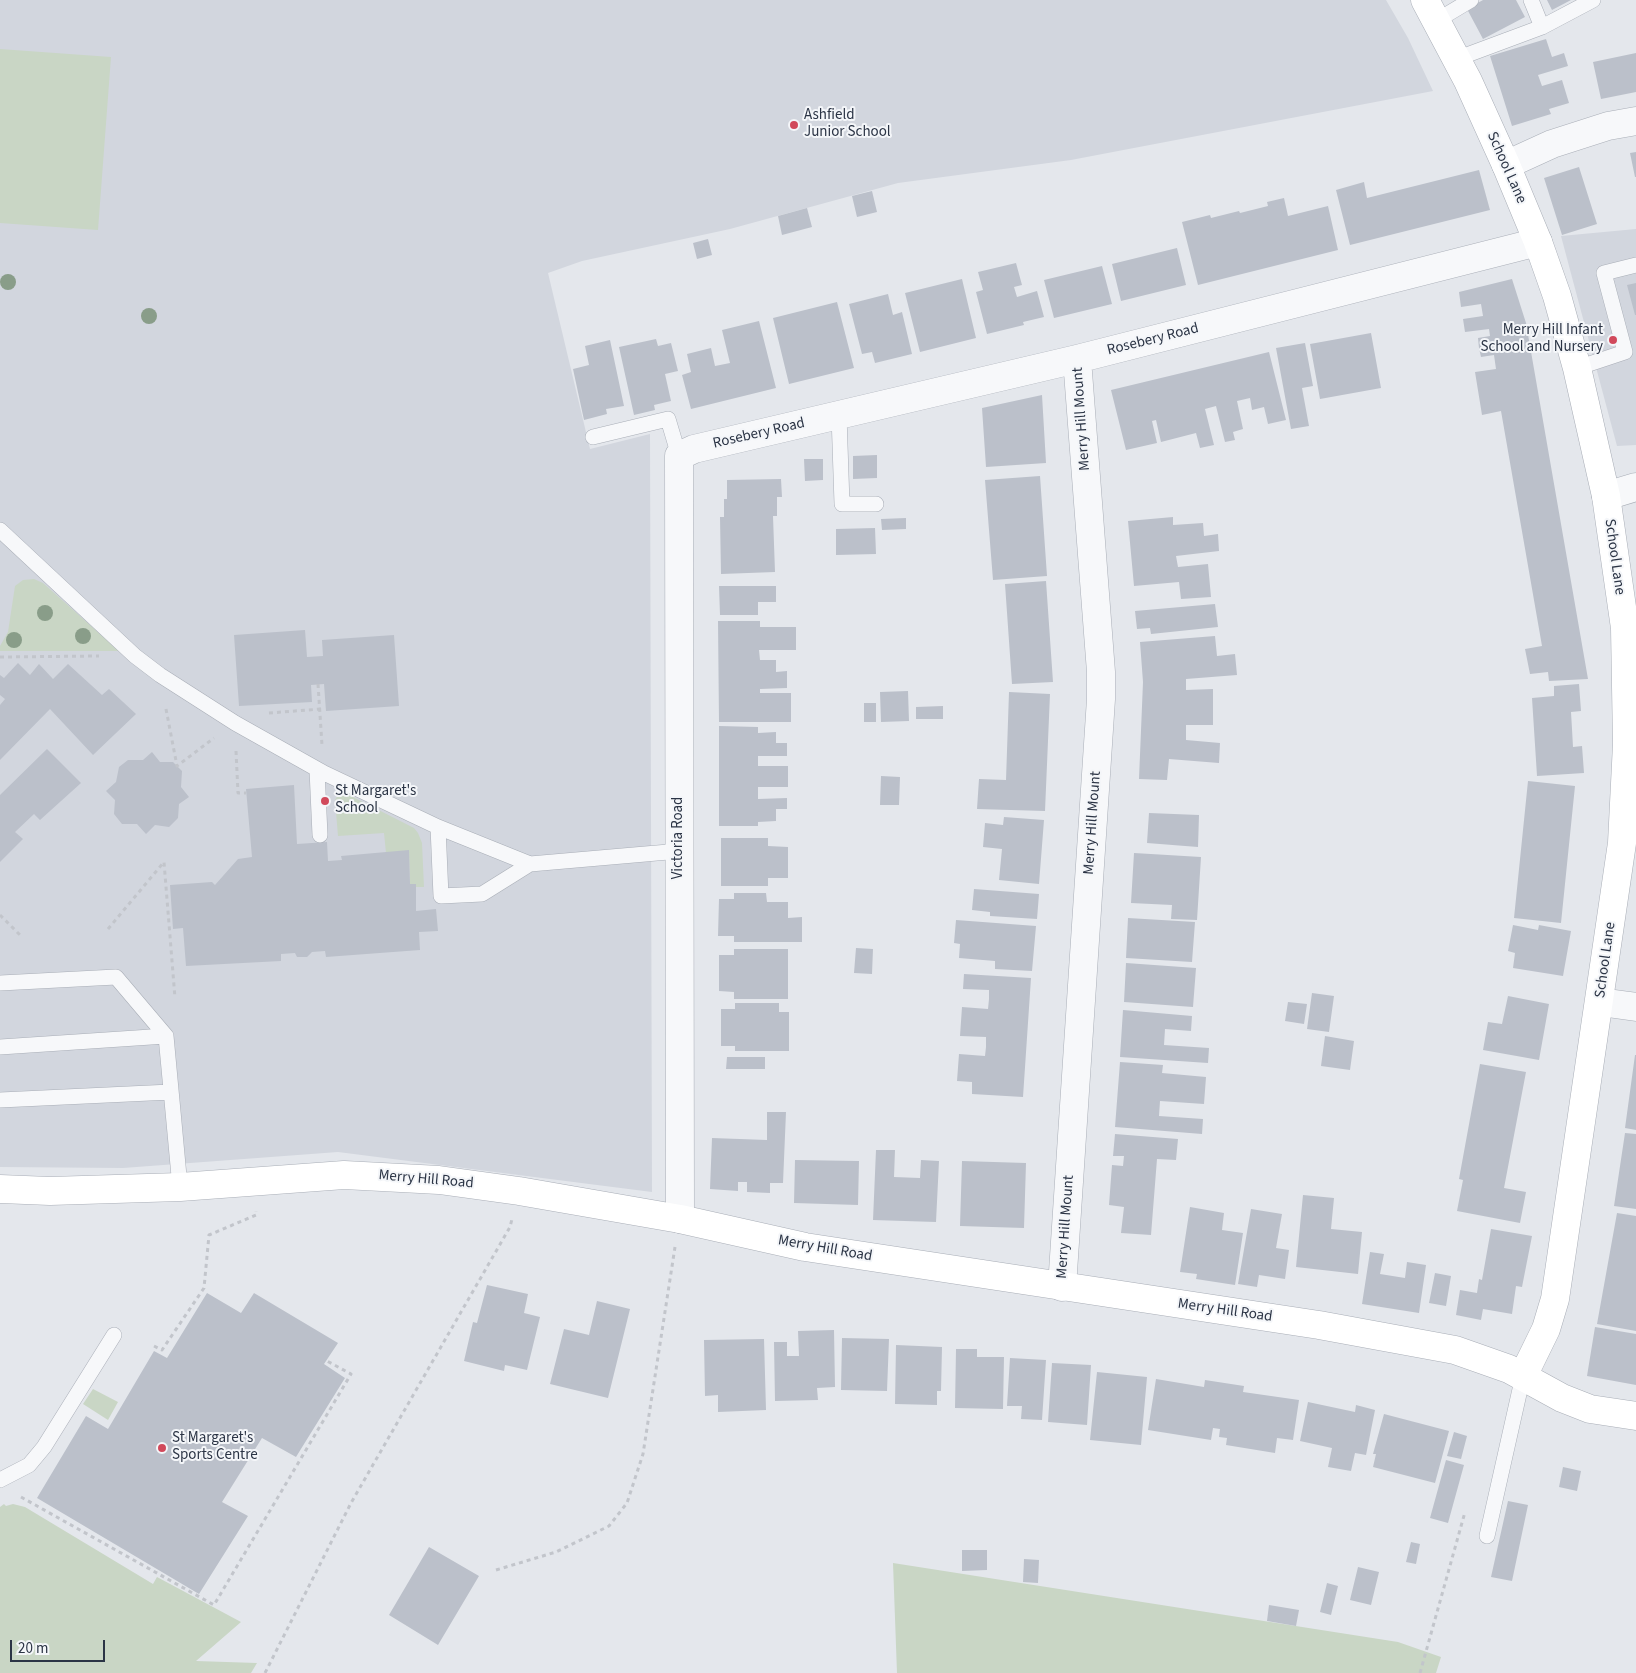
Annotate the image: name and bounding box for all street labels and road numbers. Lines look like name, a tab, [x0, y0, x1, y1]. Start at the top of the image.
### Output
street label: School Lane	[1482, 129, 1530, 207]
street label: Rosebery Road	[1105, 320, 1201, 360]
street label: Merry Hill Mount	[1069, 367, 1095, 471]
street label: Rosebery Road	[711, 415, 807, 453]
street label: School Lane	[1600, 518, 1628, 596]
street label: Merry Hill Mount	[1080, 771, 1106, 875]
street label: Victoria Road	[670, 797, 688, 879]
street label: School Lane	[1592, 921, 1620, 999]
street label: Merry Hill Road	[378, 1167, 474, 1193]
street label: Merry Hill Mount	[1053, 1175, 1079, 1279]
street label: Merry Hill Road	[776, 1232, 874, 1266]
street label: Merry Hill Road	[1176, 1295, 1274, 1327]

